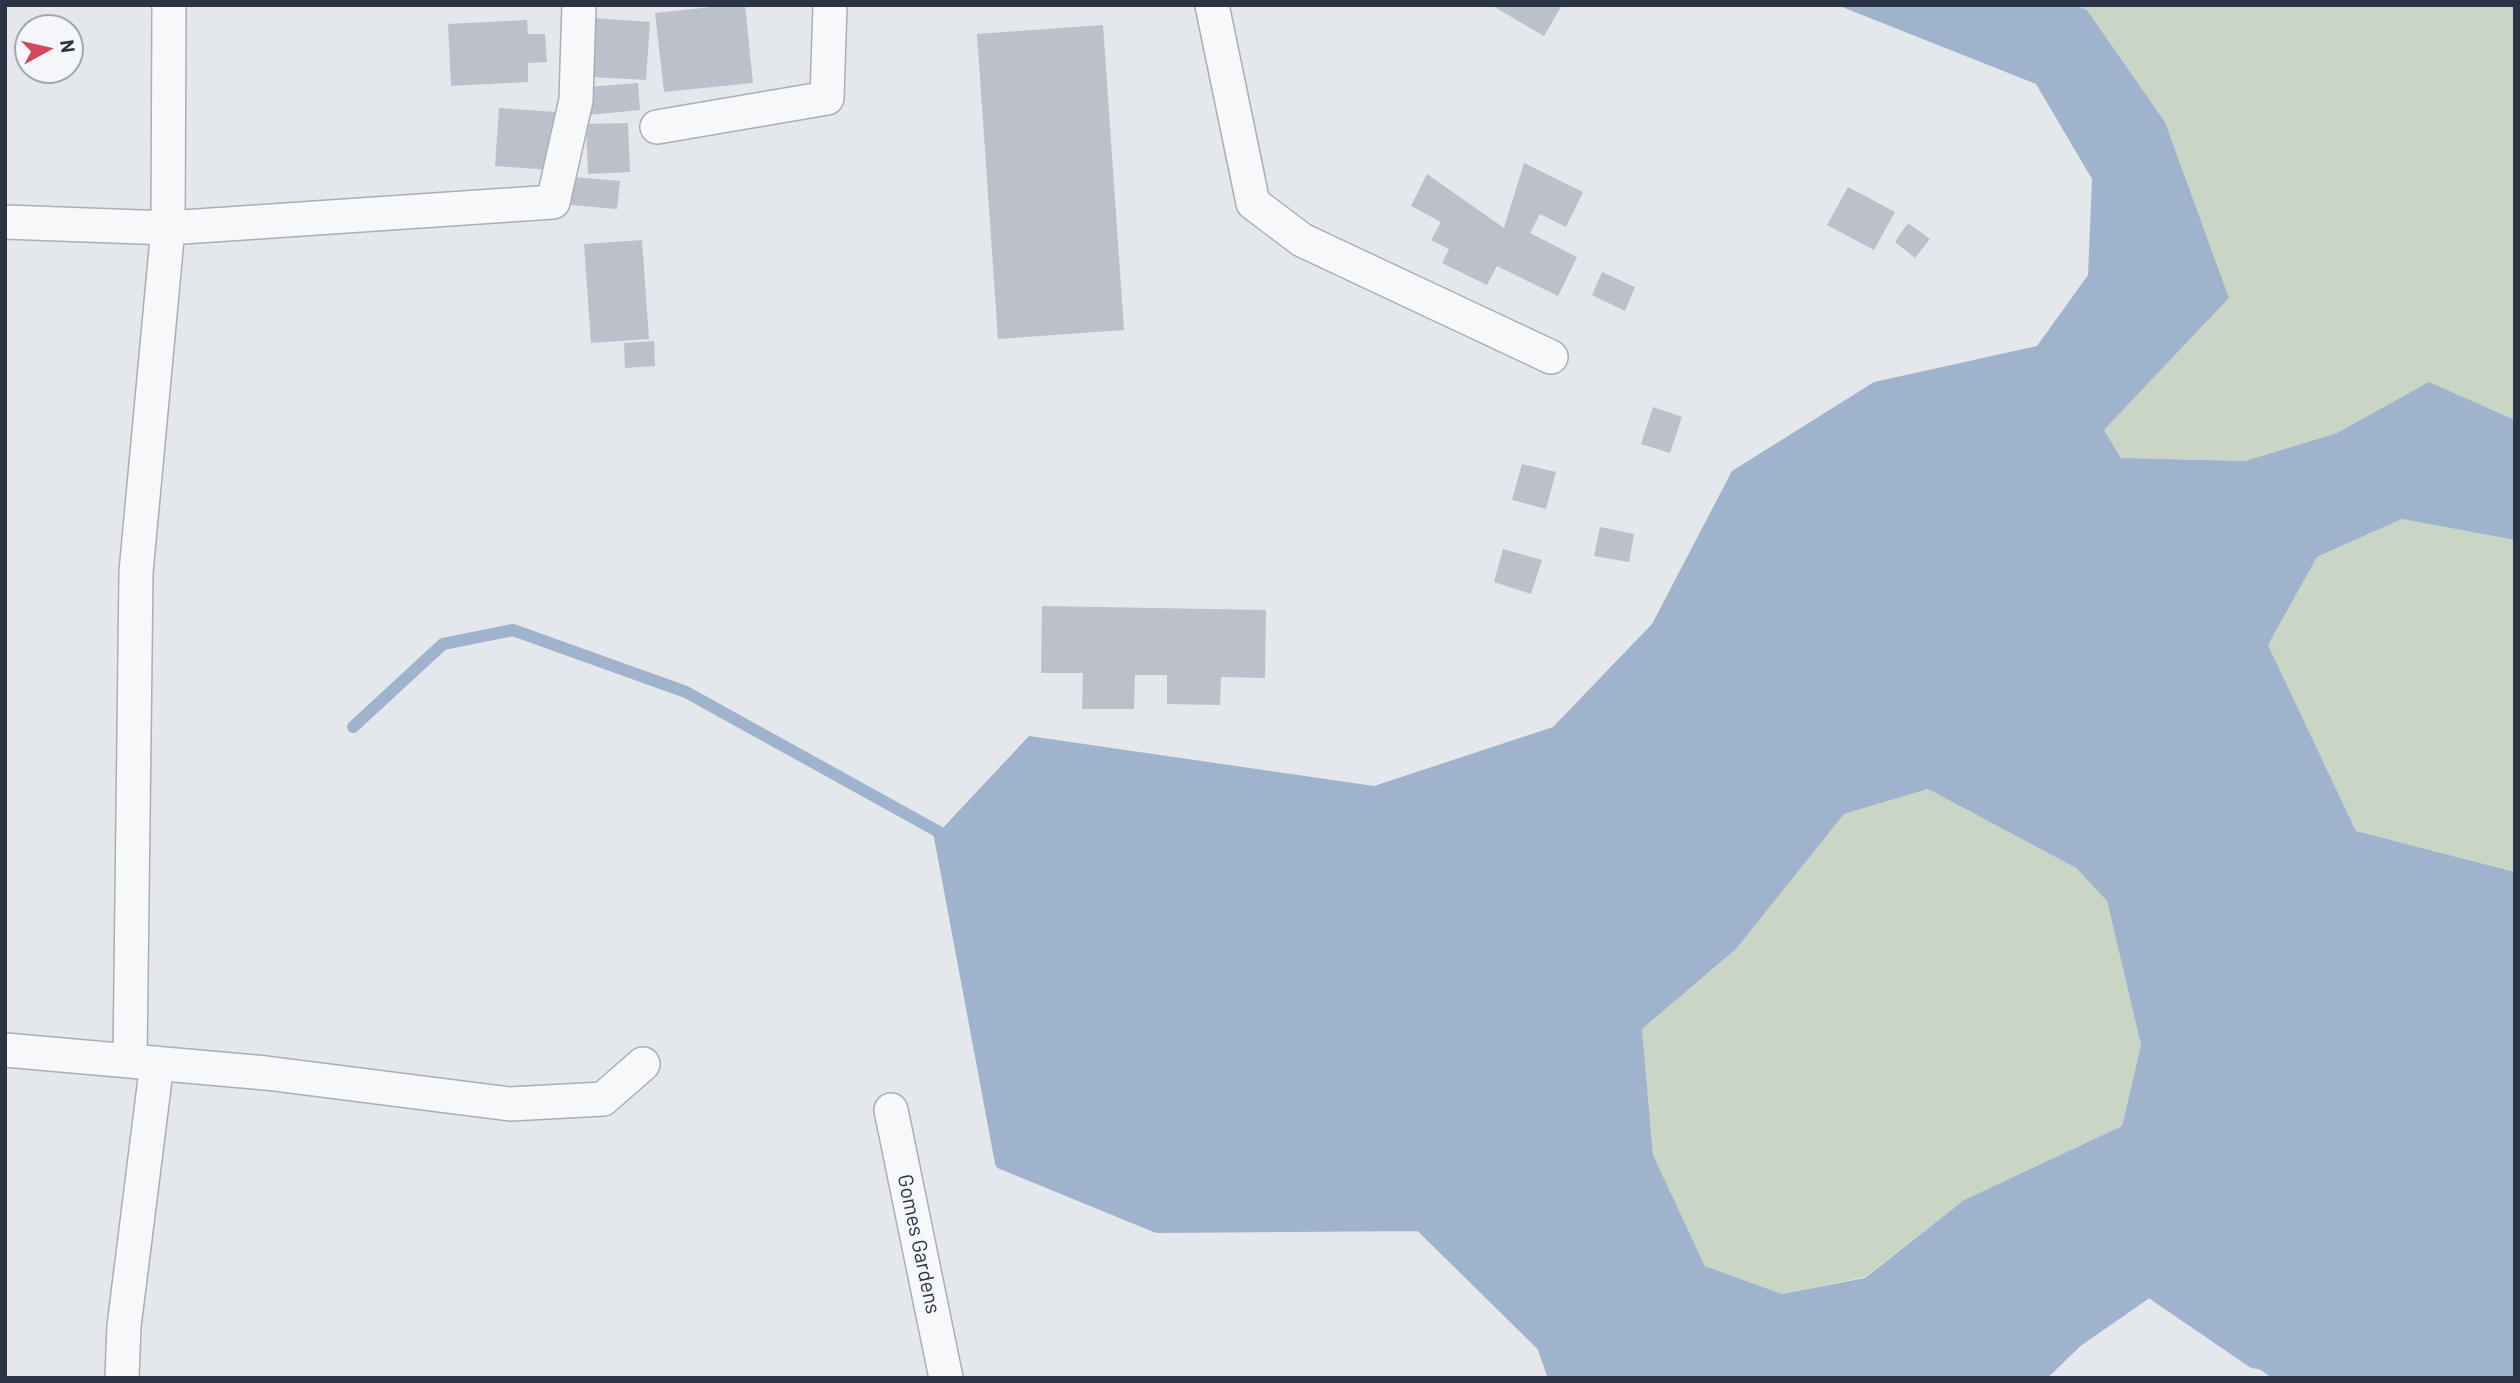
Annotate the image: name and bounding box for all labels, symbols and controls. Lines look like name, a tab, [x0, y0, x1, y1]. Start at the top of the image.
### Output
north arrow	[14, 14, 84, 84]
text: N	[56, 38, 81, 54]
street label: Gomes Gardens	[892, 1172, 946, 1316]

